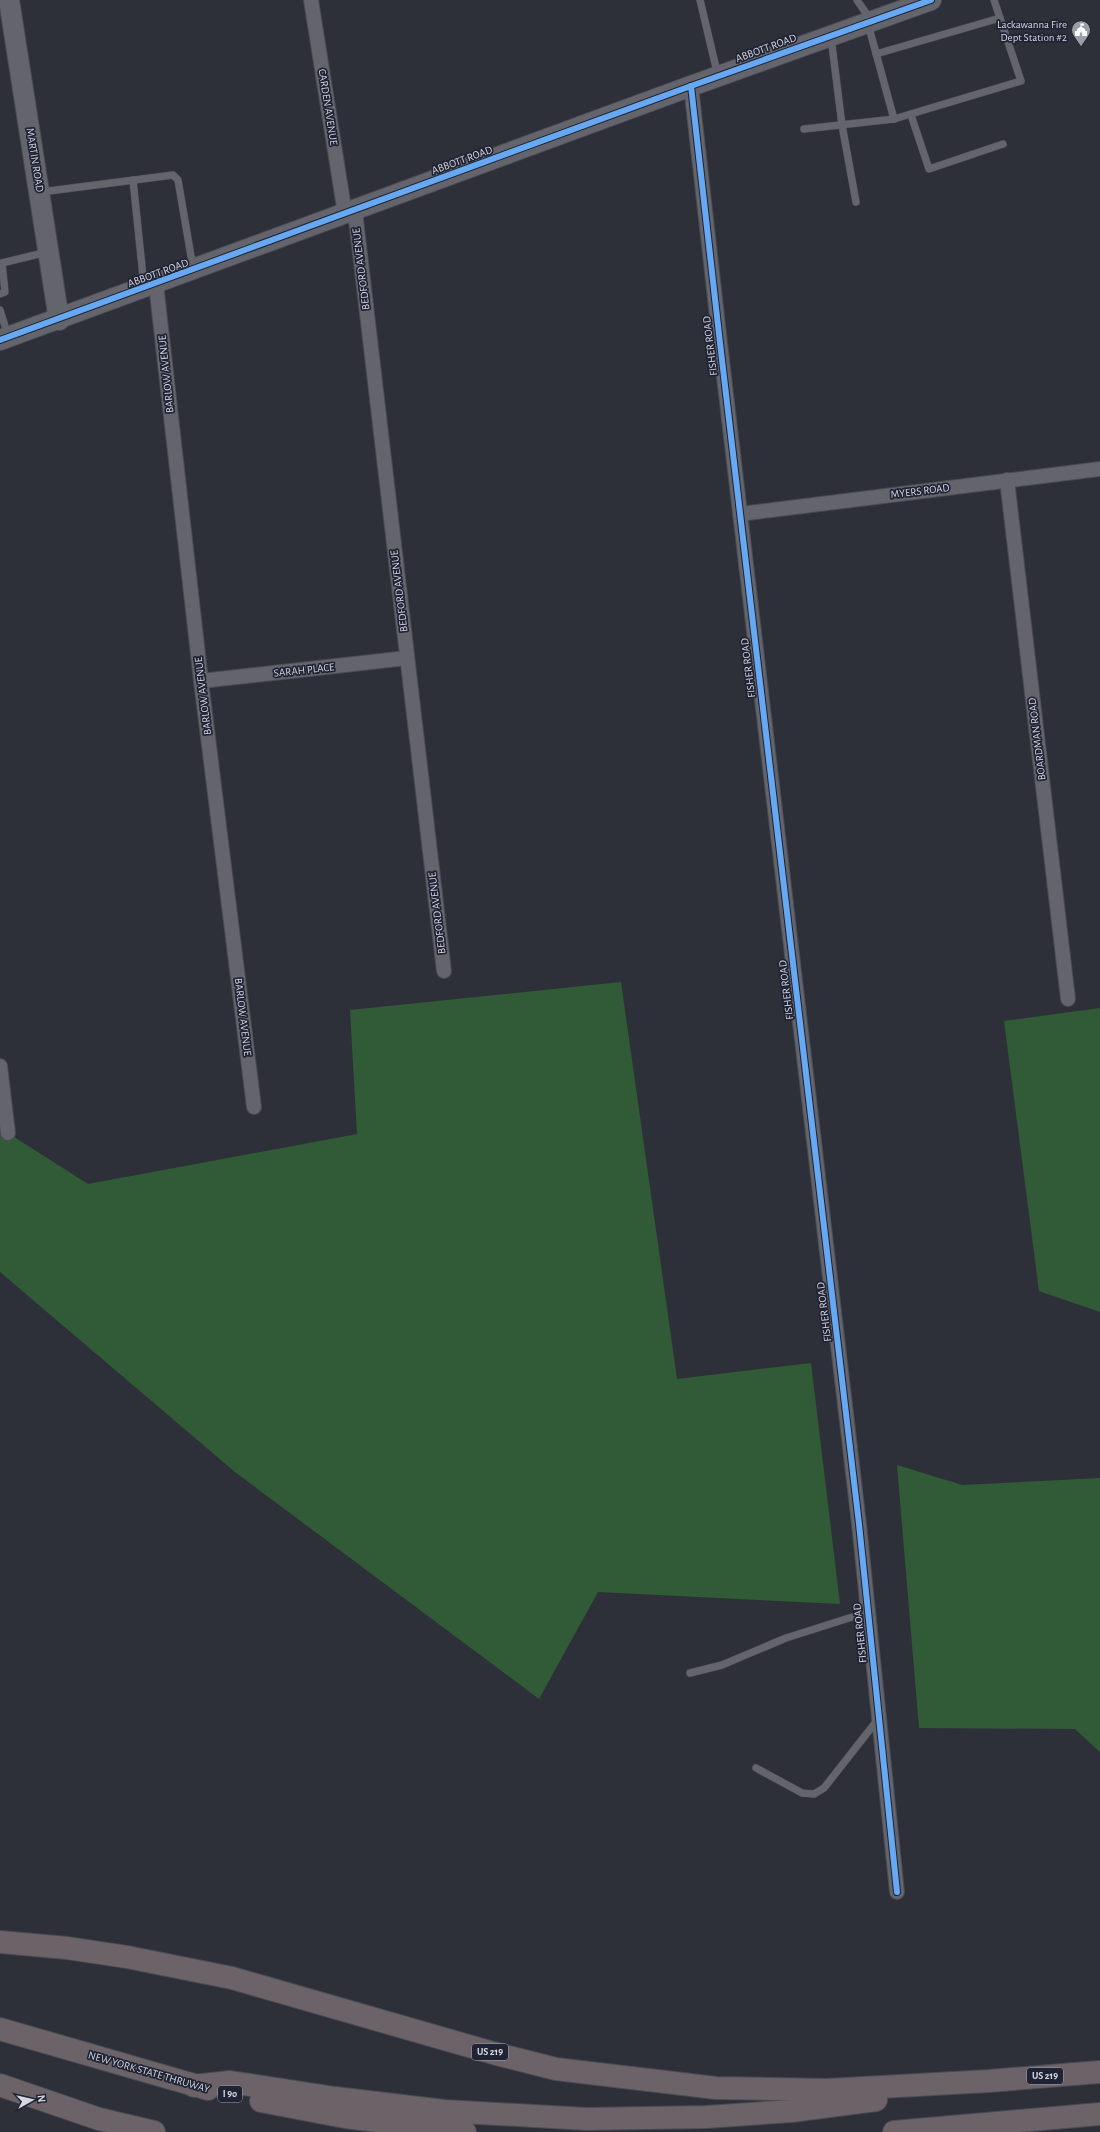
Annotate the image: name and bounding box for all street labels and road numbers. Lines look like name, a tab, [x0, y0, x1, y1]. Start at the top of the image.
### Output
street label: ABBOTT ROAD	[734, 32, 798, 64]
street label: CARDEN AVENUE	[317, 68, 340, 147]
street label: MARTIN ROAD	[25, 127, 45, 193]
street label: ABBOTT ROAD	[430, 144, 494, 176]
street label: BEDFORD AVENUE	[350, 227, 371, 311]
street label: ABBOTT ROAD	[126, 257, 190, 289]
street label: FISHER ROAD	[701, 316, 719, 376]
street label: BARLOW AVENUE	[156, 334, 176, 414]
street label: MYERS ROAD	[890, 482, 950, 500]
street label: BEDFORD AVENUE	[388, 549, 409, 633]
street label: FISHER ROAD	[739, 638, 757, 698]
street label: BARLOW AVENUE	[193, 656, 213, 736]
street label: SARAH PLACE	[273, 661, 336, 679]
street label: BOARDMAN ROAD	[1026, 697, 1048, 781]
street label: BEDFORD AVENUE	[426, 871, 447, 955]
street label: FISHER ROAD	[777, 960, 795, 1020]
street label: BARLOW AVENUE	[233, 977, 253, 1057]
street label: FISHER ROAD	[815, 1282, 833, 1342]
street label: FISHER ROAD	[851, 1603, 869, 1663]
road number: US 219	[472, 2044, 508, 2060]
street label: NEW YORK STATE THRUWAY	[87, 2049, 211, 2095]
road number: US 219	[1027, 2068, 1063, 2084]
road number: I 90	[218, 2086, 242, 2102]

